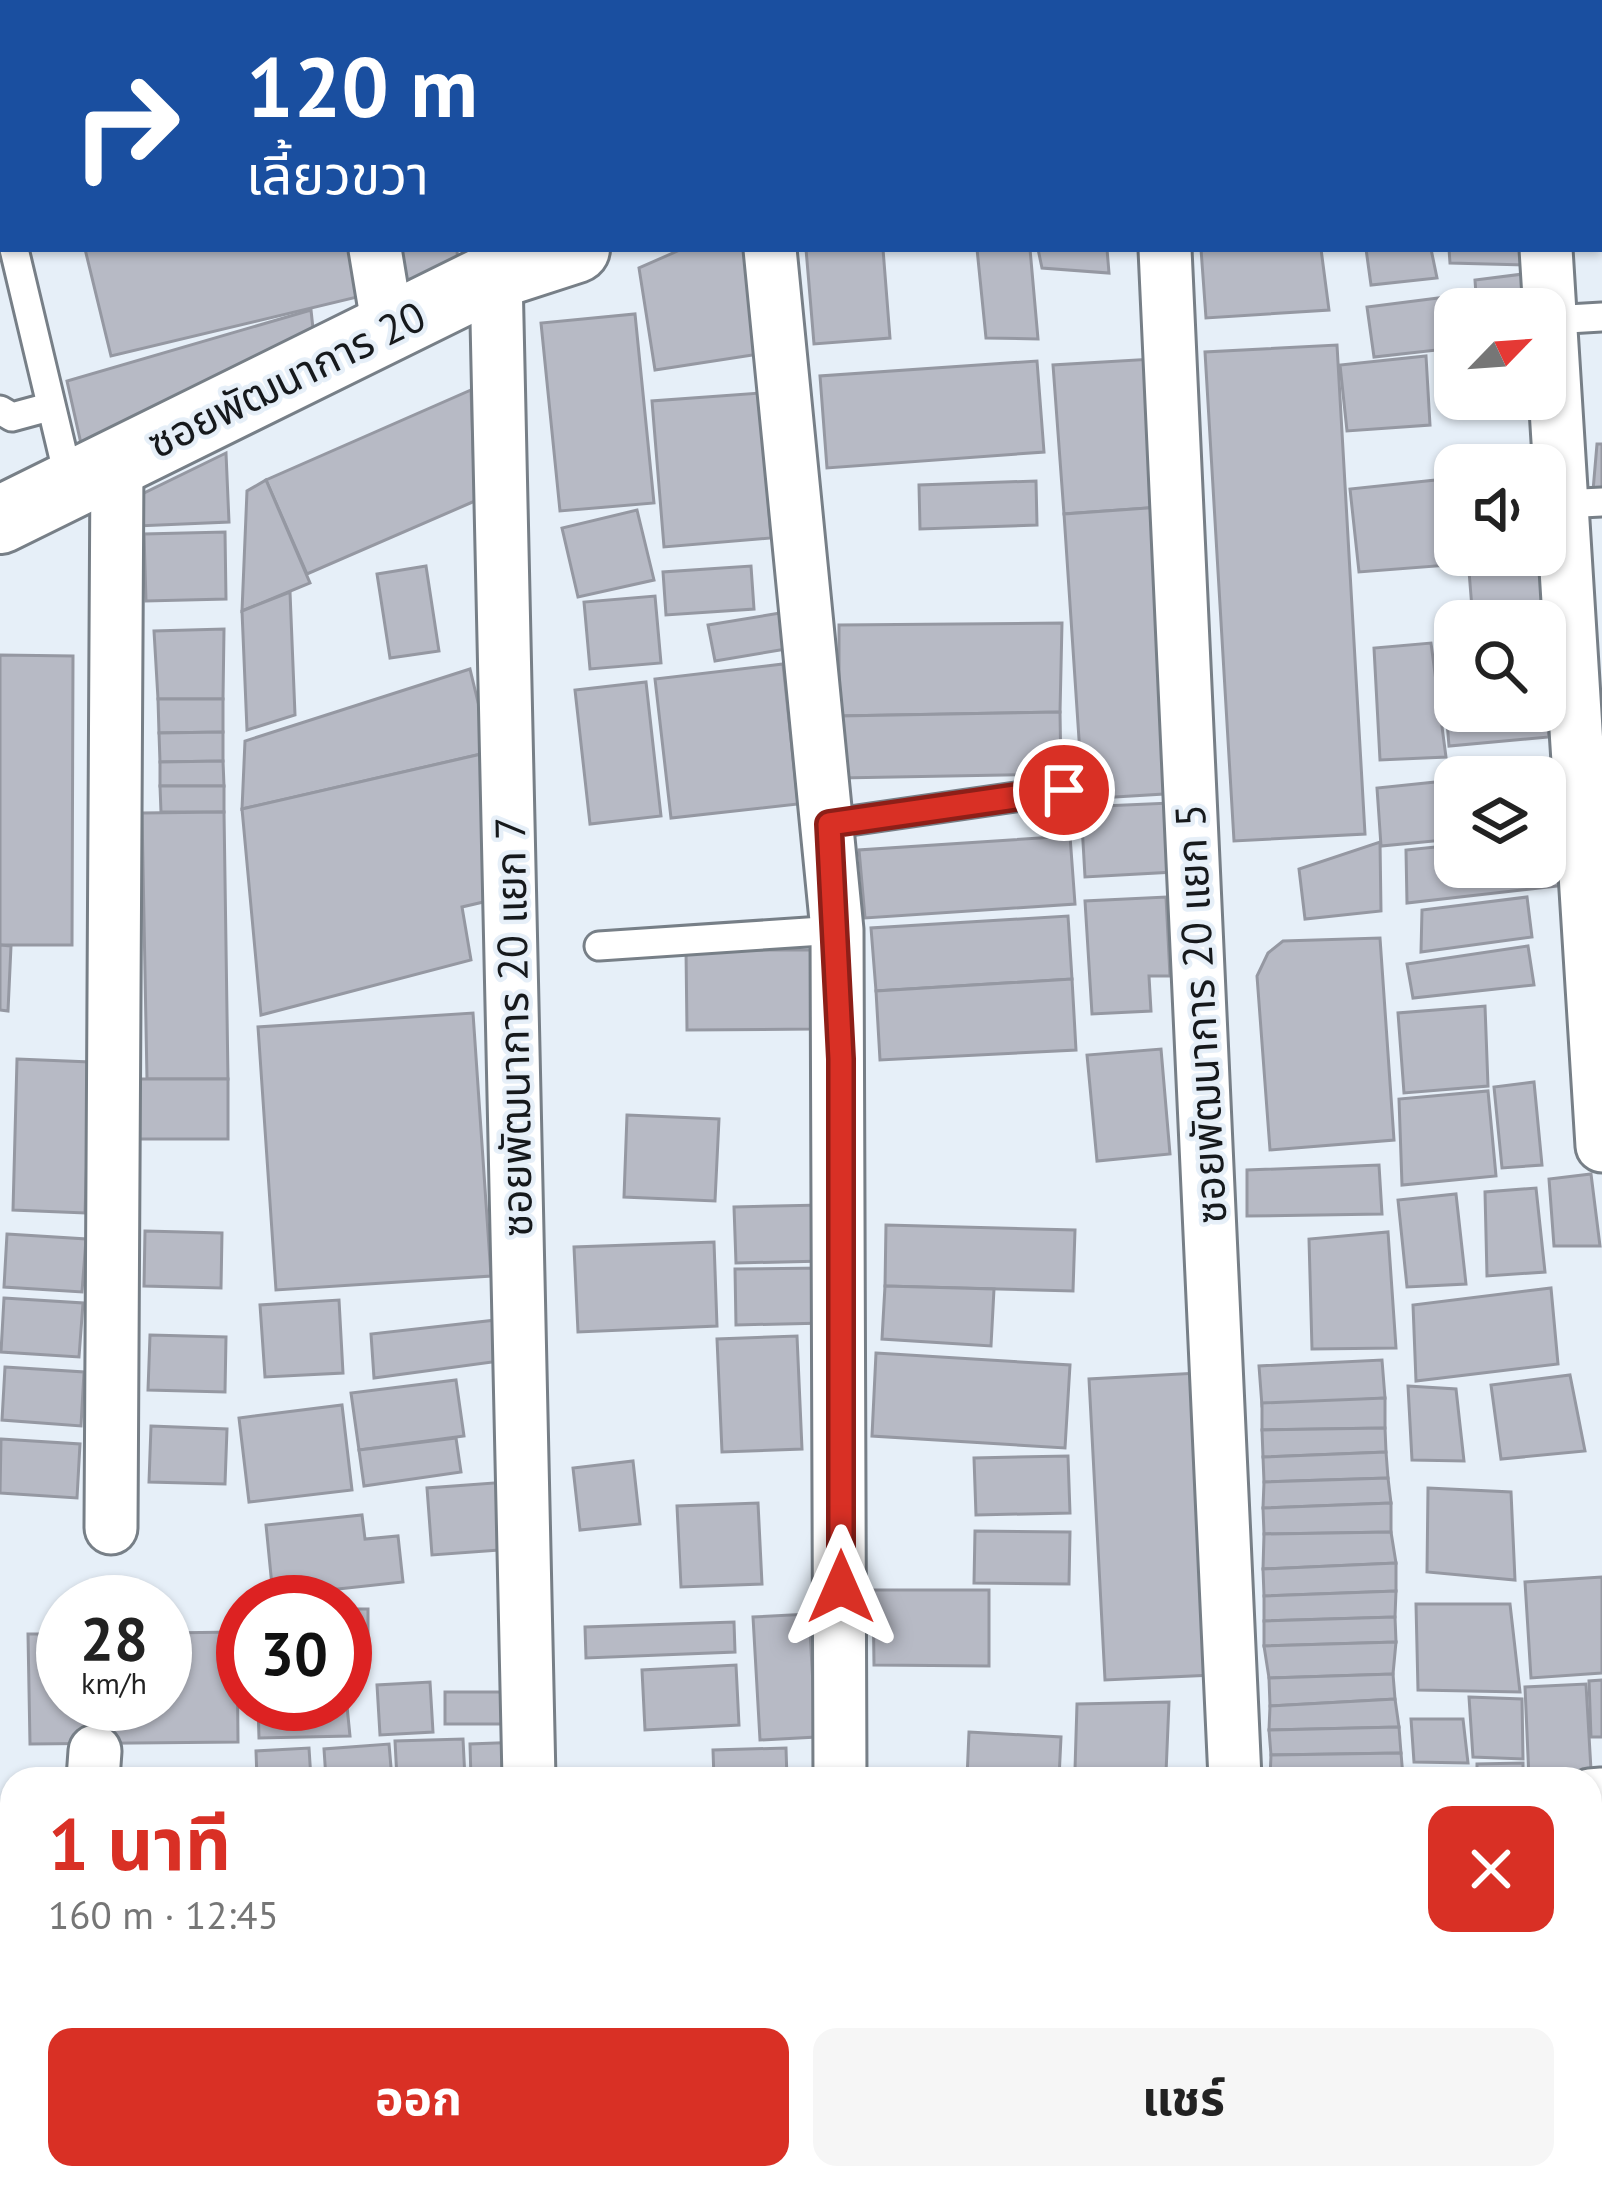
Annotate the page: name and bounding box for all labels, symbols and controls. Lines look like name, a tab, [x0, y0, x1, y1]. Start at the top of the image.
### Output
text: 120 m	[246, 31, 478, 140]
icon: right	[48, 48, 204, 204]
text: เลี้ยวขวา	[246, 139, 429, 209]
street label: ซอยพัฒนาการ 20	[138, 288, 434, 470]
north arrow	[1434, 288, 1566, 420]
map controls	[1434, 288, 1566, 888]
button: sound	[1434, 444, 1566, 576]
button: search	[1434, 600, 1566, 732]
pin	[1013, 739, 1115, 841]
button: layers	[1434, 756, 1566, 888]
icon: arrive	[1031, 757, 1097, 823]
street label: ซอยพัฒนาการ 20 แยก 5	[1162, 803, 1238, 1225]
street label: ซอยพัฒนาการ 20 แยก 7	[482, 816, 544, 1238]
position arrow	[778, 1524, 904, 1650]
speed limit sign: 30	[216, 1575, 372, 1731]
text: 28	[80, 1599, 148, 1677]
text: km/h	[81, 1663, 147, 1702]
text: 1 นาที	[48, 1797, 231, 1890]
button: close	[1428, 1806, 1554, 1932]
text: 160 m · 12:45	[48, 1889, 279, 1940]
button: ออก	[48, 2028, 789, 2166]
button: แชร์	[813, 2028, 1554, 2166]

